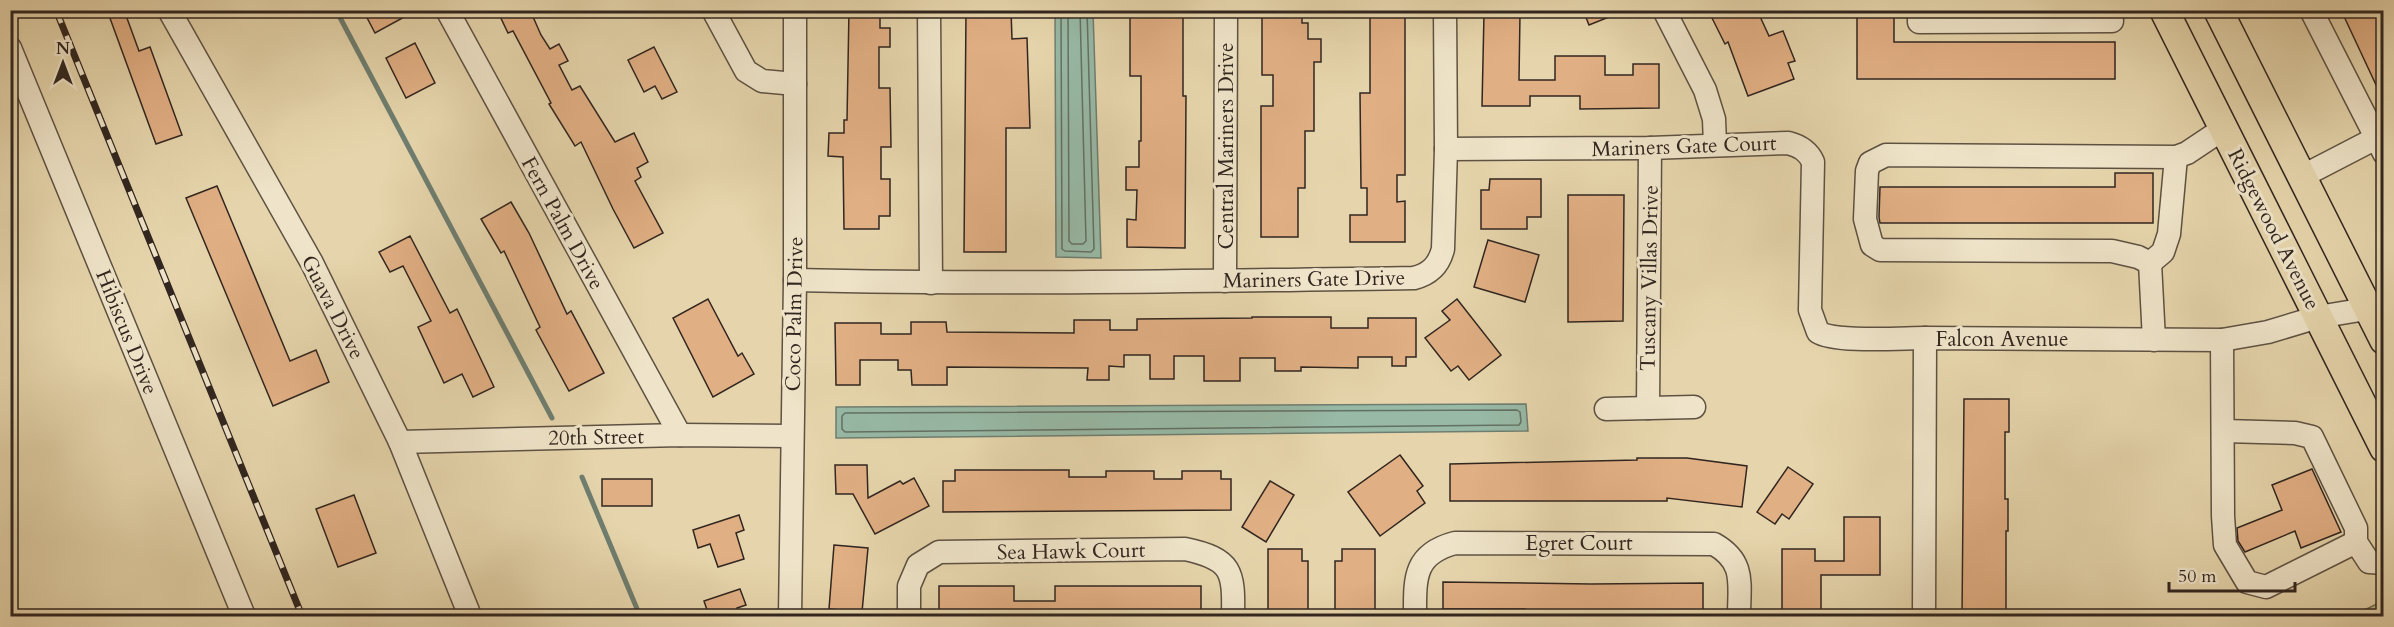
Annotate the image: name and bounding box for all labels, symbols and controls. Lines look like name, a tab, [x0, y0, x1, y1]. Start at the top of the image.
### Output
north arrow	[33, 33, 93, 93]
text: N	[56, 38, 70, 60]
street label: Central Mariners Drive	[1212, 43, 1241, 249]
street label: Mariners Gate Court	[1591, 129, 1777, 164]
street label: Ridgewood Avenue	[2220, 144, 2327, 315]
street label: Fern Palm Drive	[514, 152, 611, 295]
street label: Tuscany Villas Drive	[1633, 185, 1666, 371]
street label: Coco Palm Drive	[779, 236, 810, 392]
street label: Guava Drive	[294, 250, 371, 364]
street label: Mariners Gate Drive	[1223, 263, 1406, 296]
street label: Hibiscus Drive	[88, 265, 165, 399]
street label: Falcon Avenue	[1936, 325, 2068, 354]
street label: 20th Street	[548, 422, 645, 453]
street label: Egret Court	[1525, 529, 1633, 558]
street label: Sea Hawk Court	[997, 536, 1146, 567]
scale bar	[2169, 555, 2295, 593]
text: 50 m	[2178, 564, 2217, 589]

